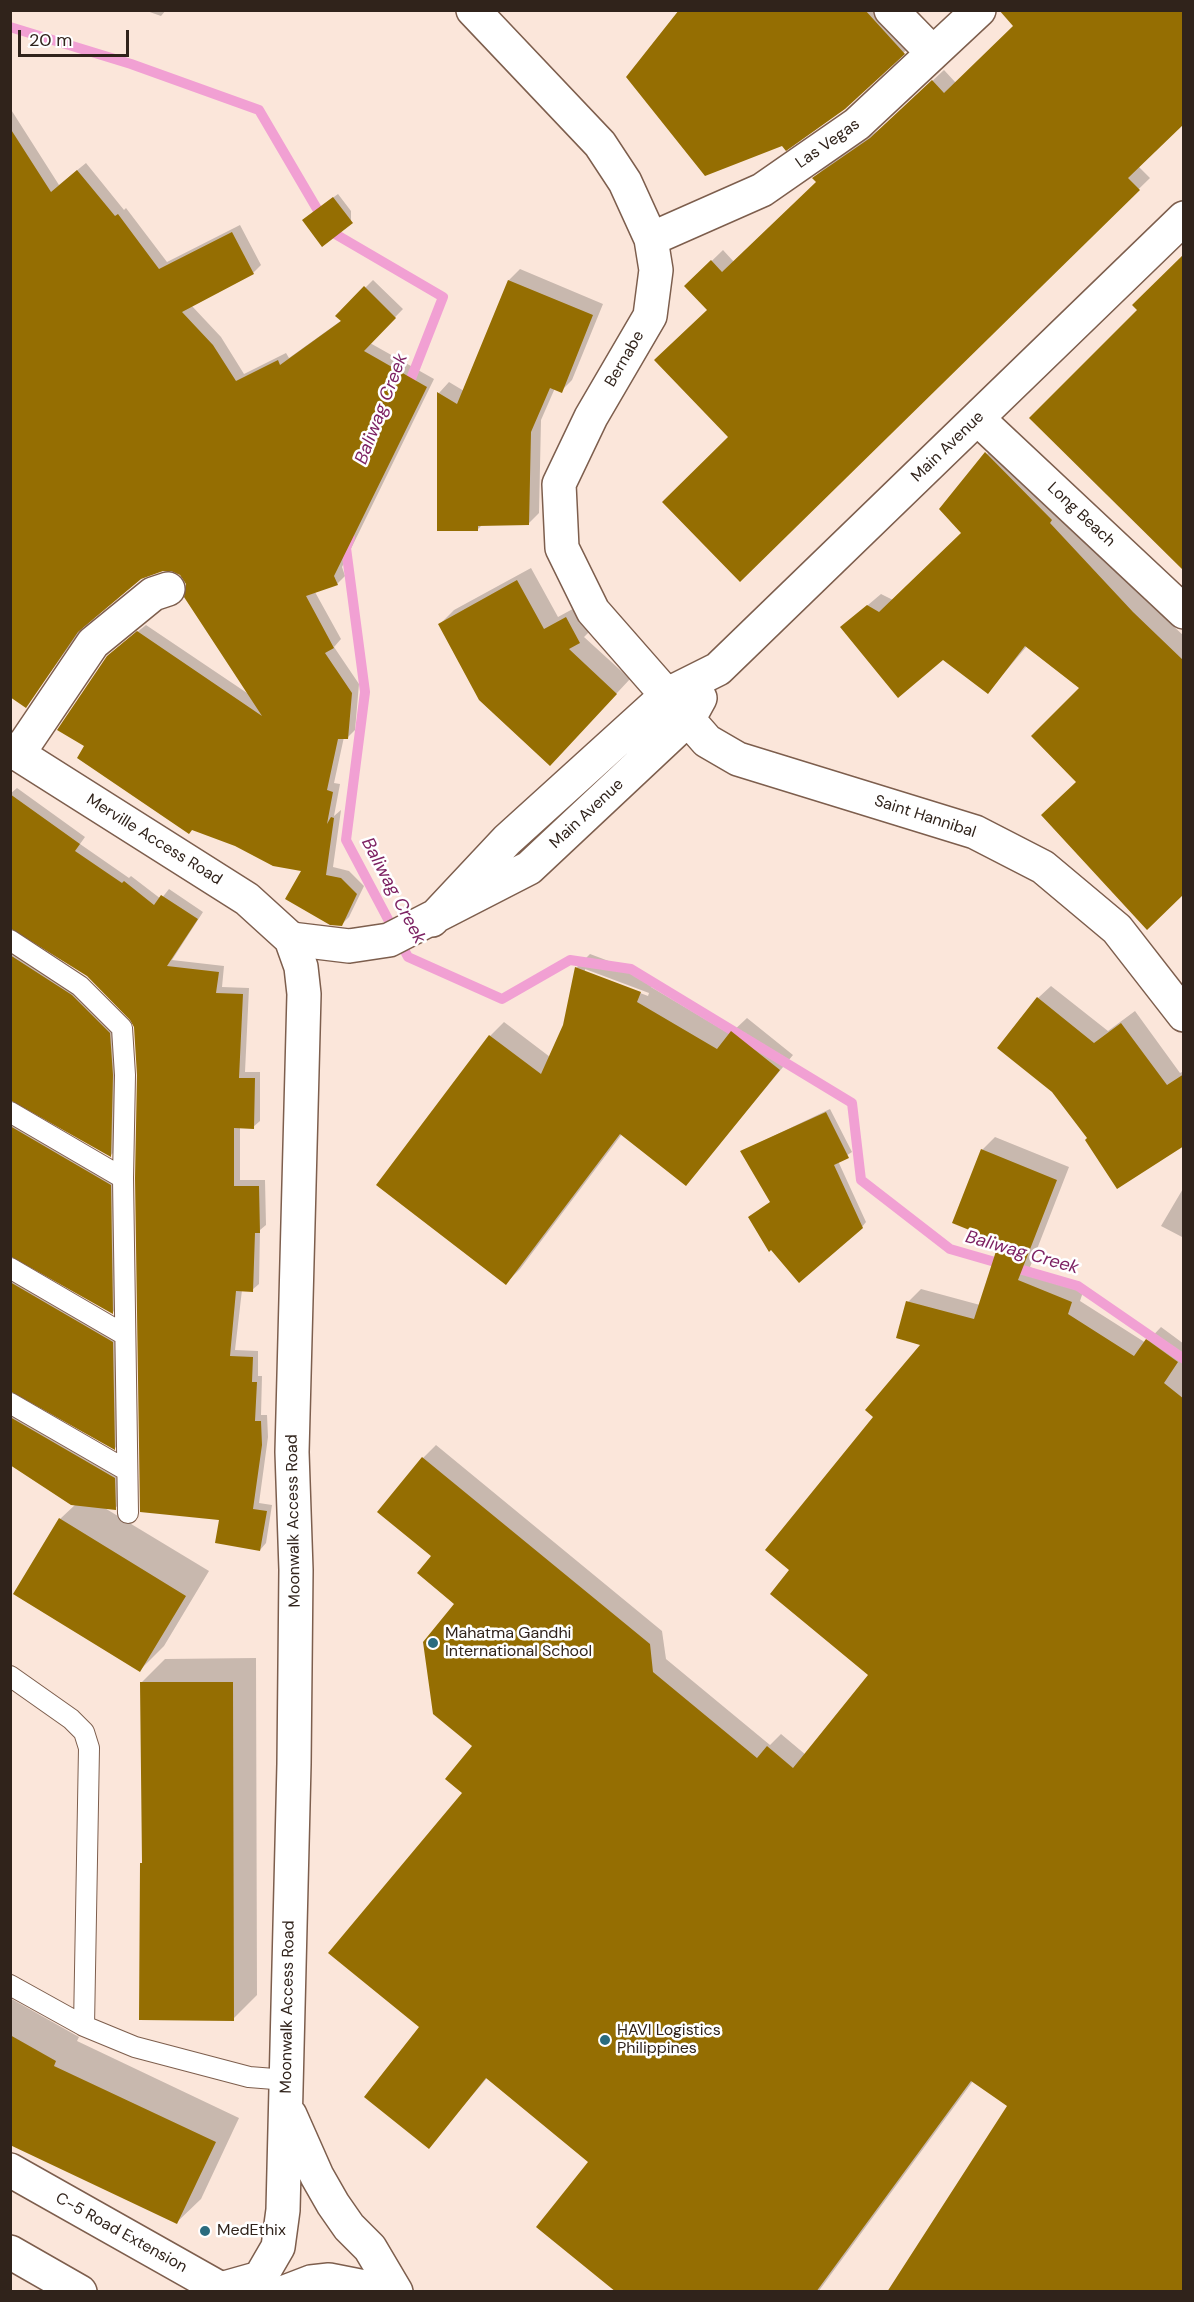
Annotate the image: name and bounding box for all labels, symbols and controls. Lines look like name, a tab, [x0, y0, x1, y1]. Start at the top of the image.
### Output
scale bar	[21, 18, 132, 56]
text: 20 m	[29, 28, 72, 52]
street label: Las Vegas	[792, 115, 864, 173]
street label: Bernabe	[601, 328, 649, 390]
water label: Baliwag Creek	[351, 351, 413, 467]
street label: Main Avenue	[908, 408, 988, 486]
street label: Long Beach	[1043, 479, 1119, 551]
street label: Main Avenue	[546, 775, 628, 853]
street label: Merville Access Road	[83, 790, 225, 890]
street label: Saint Hannibal	[872, 792, 978, 842]
water label: Baliwag Creek	[356, 834, 430, 948]
water label: Baliwag Creek	[963, 1227, 1081, 1279]
street label: Moonwalk Access Road	[283, 1434, 305, 1608]
place label: Mahatma Gandhi International School	[445, 1624, 592, 1662]
marker: Mahatma Gandhi International School	[426, 1636, 440, 1650]
street label: Moonwalk Access Road	[277, 1920, 299, 2094]
place label: HAVI Logistics Philippines	[617, 2021, 721, 2059]
marker: HAVI Logistics Philippines	[598, 2033, 612, 2047]
street label: C-5 Road Extension	[52, 2189, 190, 2277]
place label: MedEthix	[217, 2221, 286, 2241]
marker: MedEthix	[198, 2224, 212, 2238]

